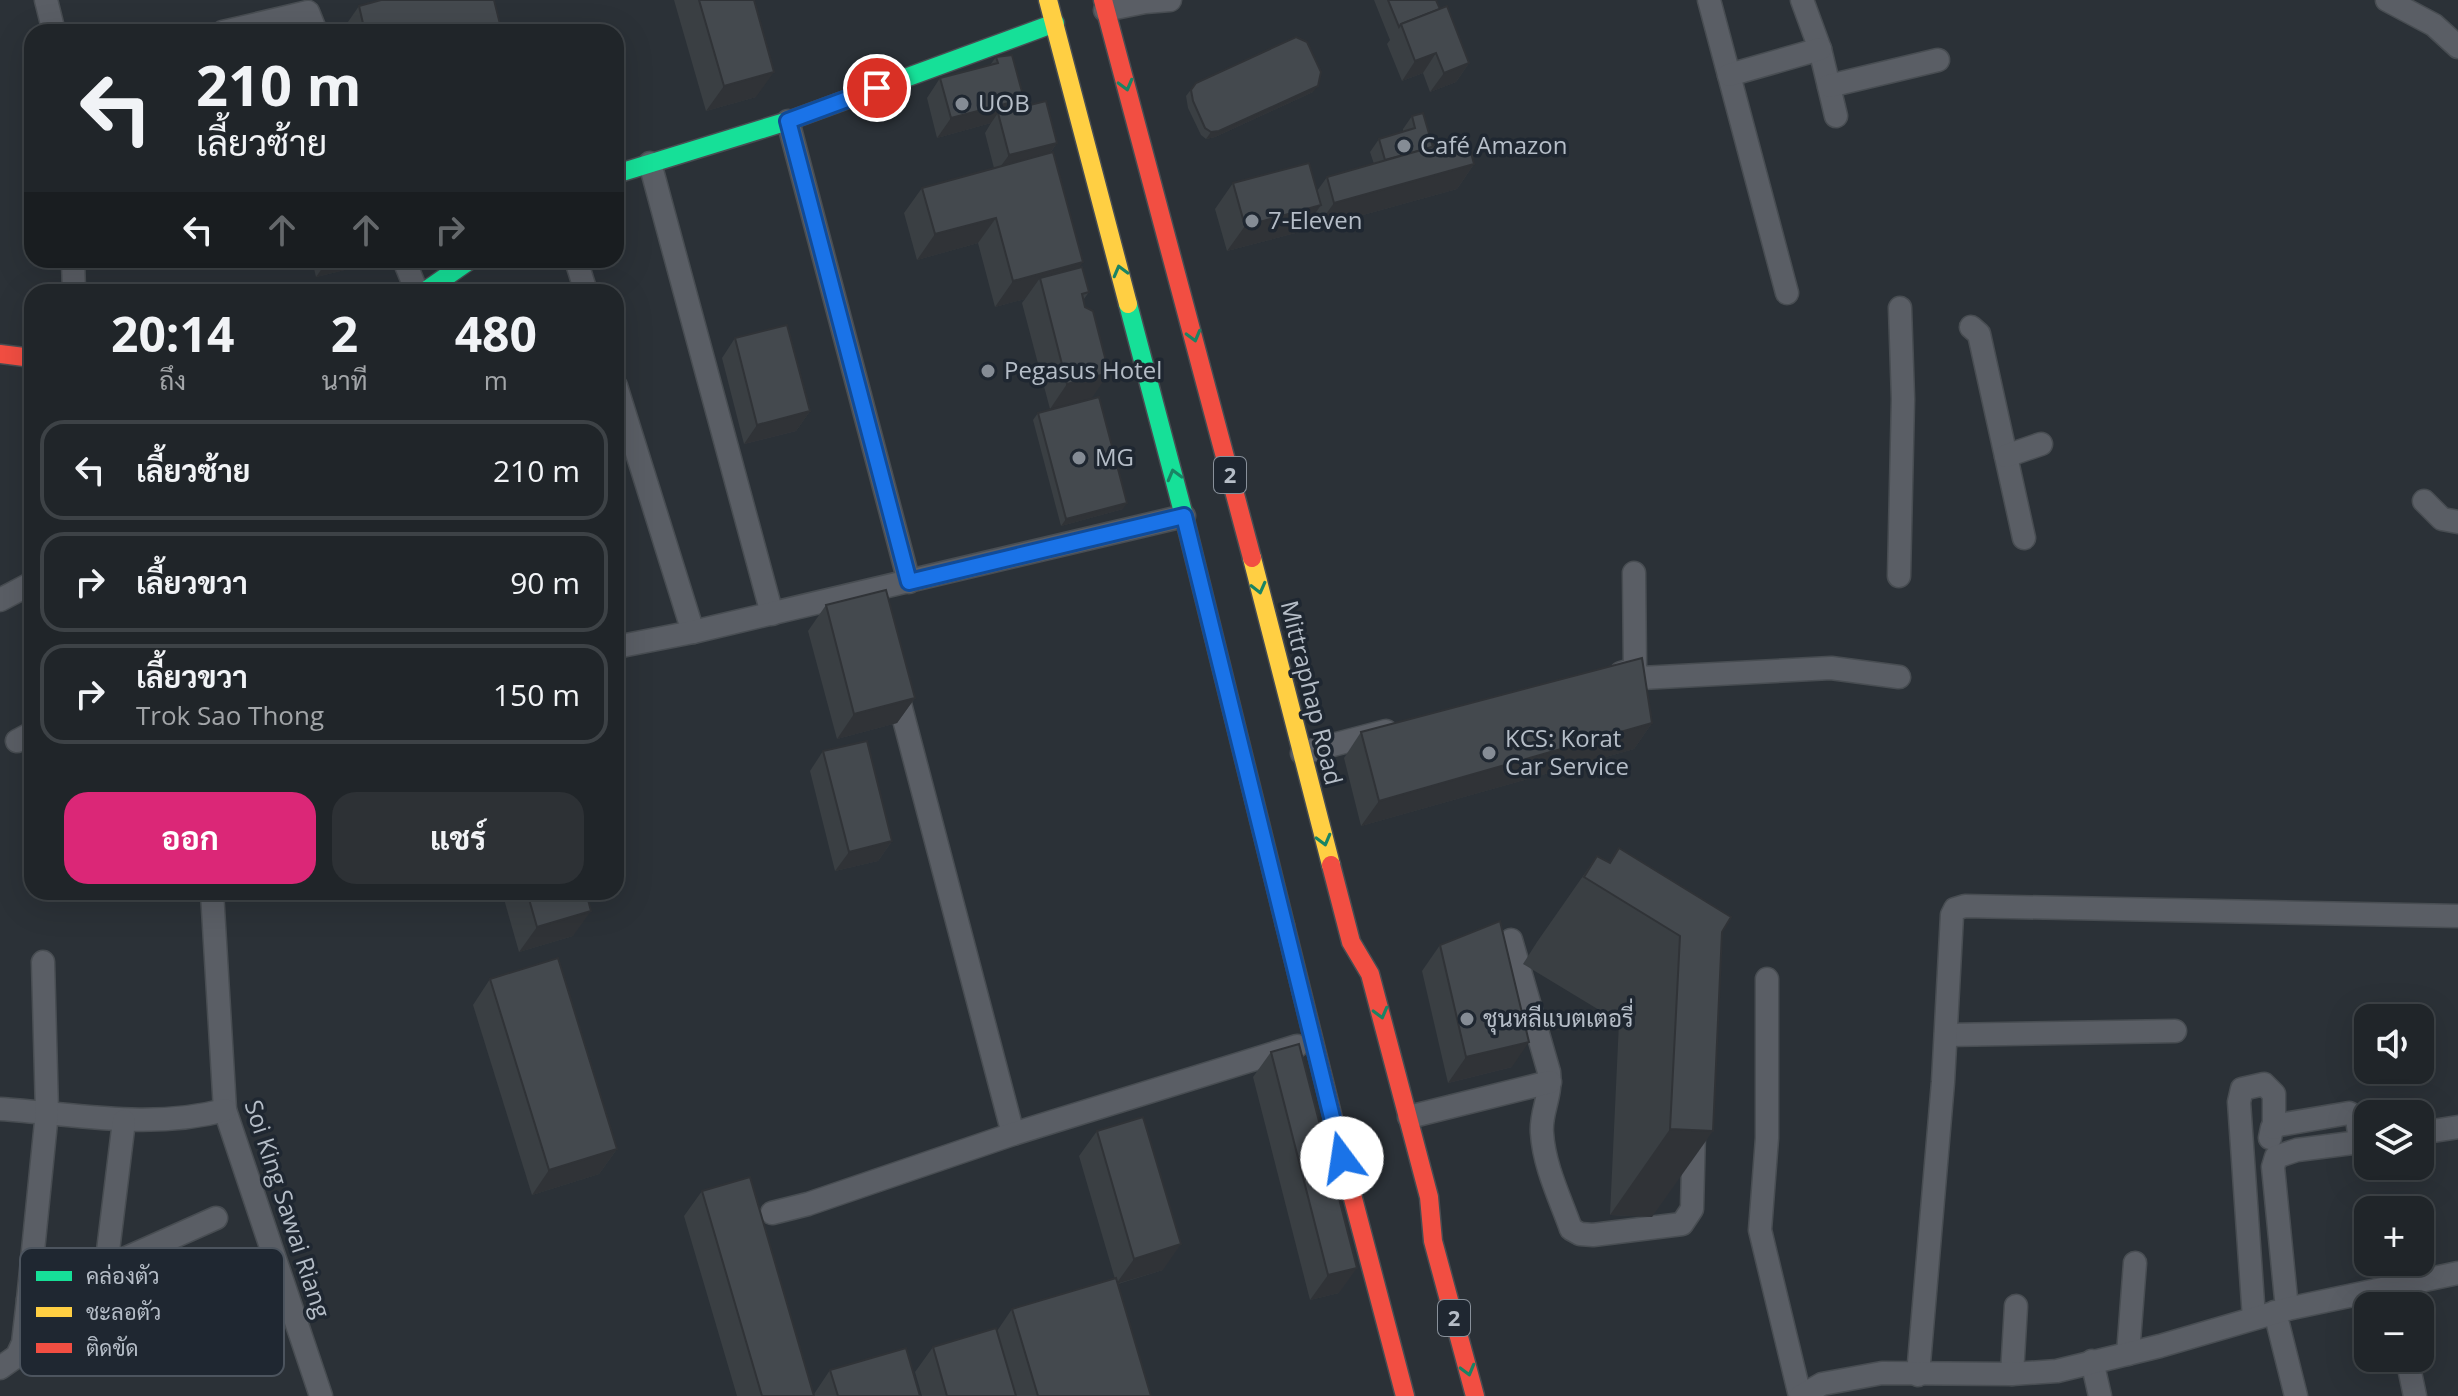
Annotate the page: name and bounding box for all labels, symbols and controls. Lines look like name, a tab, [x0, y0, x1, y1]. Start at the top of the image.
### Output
text: 210 m	[196, 46, 362, 122]
pin	[843, 54, 911, 122]
icon: left	[64, 56, 168, 160]
icon: arrive	[855, 66, 899, 110]
one-way arrow	[1116, 78, 1133, 92]
place label: UOB	[978, 86, 1030, 119]
marker: UOB	[953, 95, 971, 113]
text: เลี้ยวซ้าย	[196, 118, 327, 167]
place label: Café Amazon	[1420, 128, 1567, 161]
marker: Café Amazon	[1395, 137, 1413, 155]
place label: 7-Eleven	[1268, 203, 1363, 236]
icon: left	[176, 208, 220, 252]
icon: ahead	[260, 208, 304, 252]
icon: ahead	[344, 208, 388, 252]
icon: right	[428, 208, 472, 252]
marker: 7-Eleven	[1243, 212, 1261, 230]
one-way arrow	[1113, 264, 1129, 278]
text: 20:14	[111, 301, 234, 366]
text: 2	[331, 301, 358, 366]
text: 480	[455, 301, 537, 366]
one-way arrow	[1184, 329, 1201, 343]
place label: Pegasus Hotel	[1004, 353, 1162, 386]
text: ถึง	[159, 362, 186, 398]
text: นาที	[321, 362, 368, 398]
text: m	[484, 362, 508, 398]
marker: Pegasus Hotel	[979, 362, 997, 380]
place label: MG	[1095, 440, 1134, 473]
icon: left	[68, 448, 112, 492]
marker: MG	[1070, 449, 1088, 467]
text: เลี้ยวซ้าย	[136, 450, 250, 491]
text: 210 m	[493, 450, 580, 491]
road number: 2	[1214, 457, 1246, 493]
one-way arrow	[1166, 469, 1183, 483]
icon: right	[68, 560, 112, 604]
text: เลี้ยวขวา	[136, 562, 248, 603]
text: 90 m	[510, 562, 580, 603]
one-way arrow	[1250, 580, 1267, 594]
street label: Mittraphap Road	[1274, 597, 1351, 788]
text: เลี้ยวขวา	[136, 656, 248, 697]
icon: right	[68, 672, 112, 716]
text: 150 m	[493, 674, 580, 715]
text: Trok Sao Thong	[136, 697, 324, 733]
place label: KCS: Korat Car Service	[1505, 721, 1629, 782]
marker: KCS: Korat Car Service	[1480, 744, 1498, 762]
button: ออก	[64, 792, 316, 884]
button: แชร์	[332, 792, 584, 884]
one-way arrow	[1315, 832, 1332, 846]
place label: ชุนหลีแบตเตอรี่	[1483, 998, 1634, 1035]
map controls	[2354, 1004, 2434, 1372]
button: sound	[2354, 1004, 2434, 1084]
one-way arrow	[1371, 1006, 1388, 1020]
marker: ชุนหลีแบตเตอรี่	[1458, 1010, 1476, 1028]
street label: Soi King Sawai Riang	[238, 1095, 339, 1322]
button: layers	[2354, 1100, 2434, 1180]
position arrow	[1300, 1116, 1384, 1200]
button: +	[2354, 1196, 2434, 1276]
legend	[20, 1248, 284, 1376]
text: คล่องตัว	[86, 1260, 160, 1290]
button: −	[2354, 1292, 2434, 1372]
text: ชะลอตัว	[86, 1296, 161, 1326]
road number: 2	[1438, 1300, 1470, 1336]
text: ติดขัด	[86, 1332, 138, 1362]
one-way arrow	[1458, 1363, 1475, 1377]

